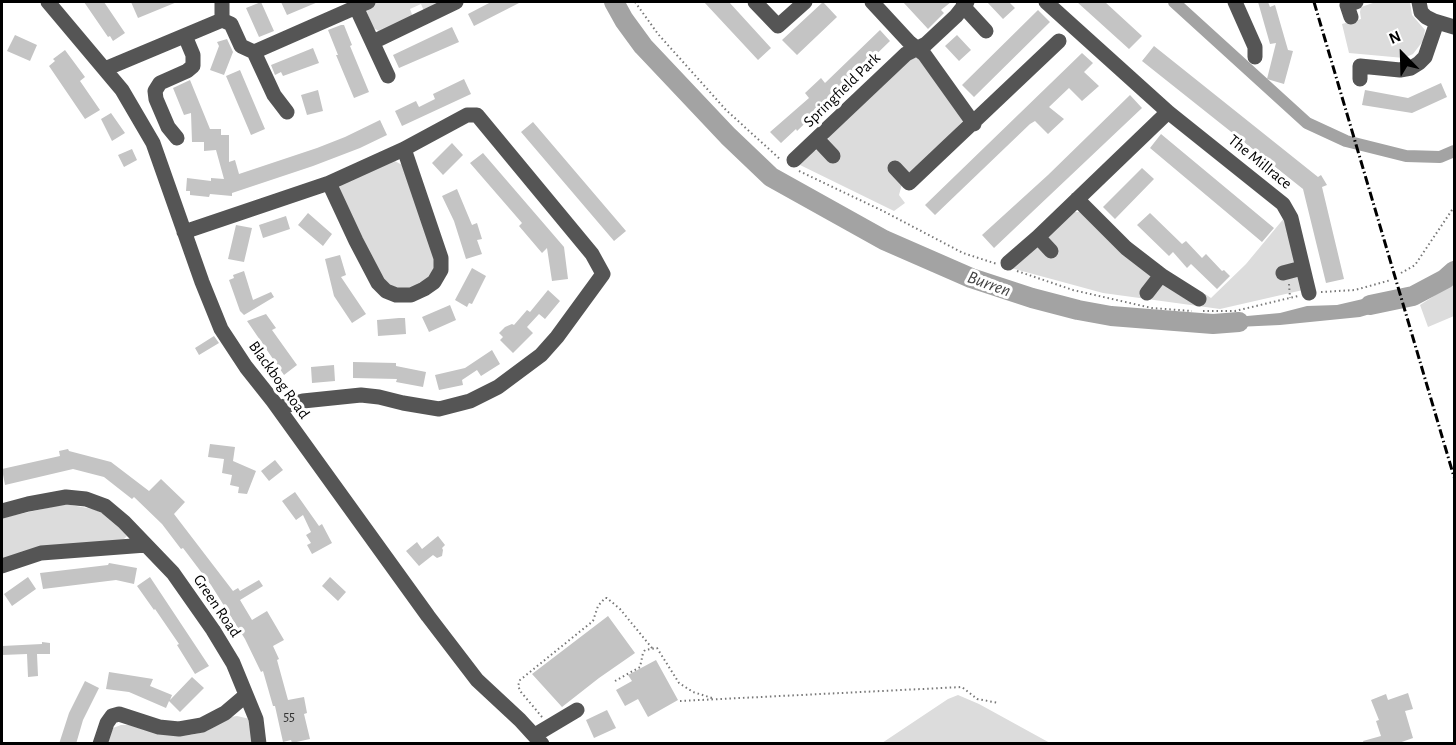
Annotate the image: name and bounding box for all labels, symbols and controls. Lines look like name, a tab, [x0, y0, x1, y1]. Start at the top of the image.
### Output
north arrow	[1372, 24, 1432, 84]
text: N	[1387, 28, 1403, 47]
street label: Springfield Park	[800, 49, 884, 131]
street label: The Millrace	[1224, 131, 1296, 193]
water label: Burren	[964, 266, 1014, 302]
street label: Blackbog Road	[244, 337, 314, 423]
street label: Green Road	[189, 571, 245, 641]
house number: 55	[283, 709, 295, 725]

